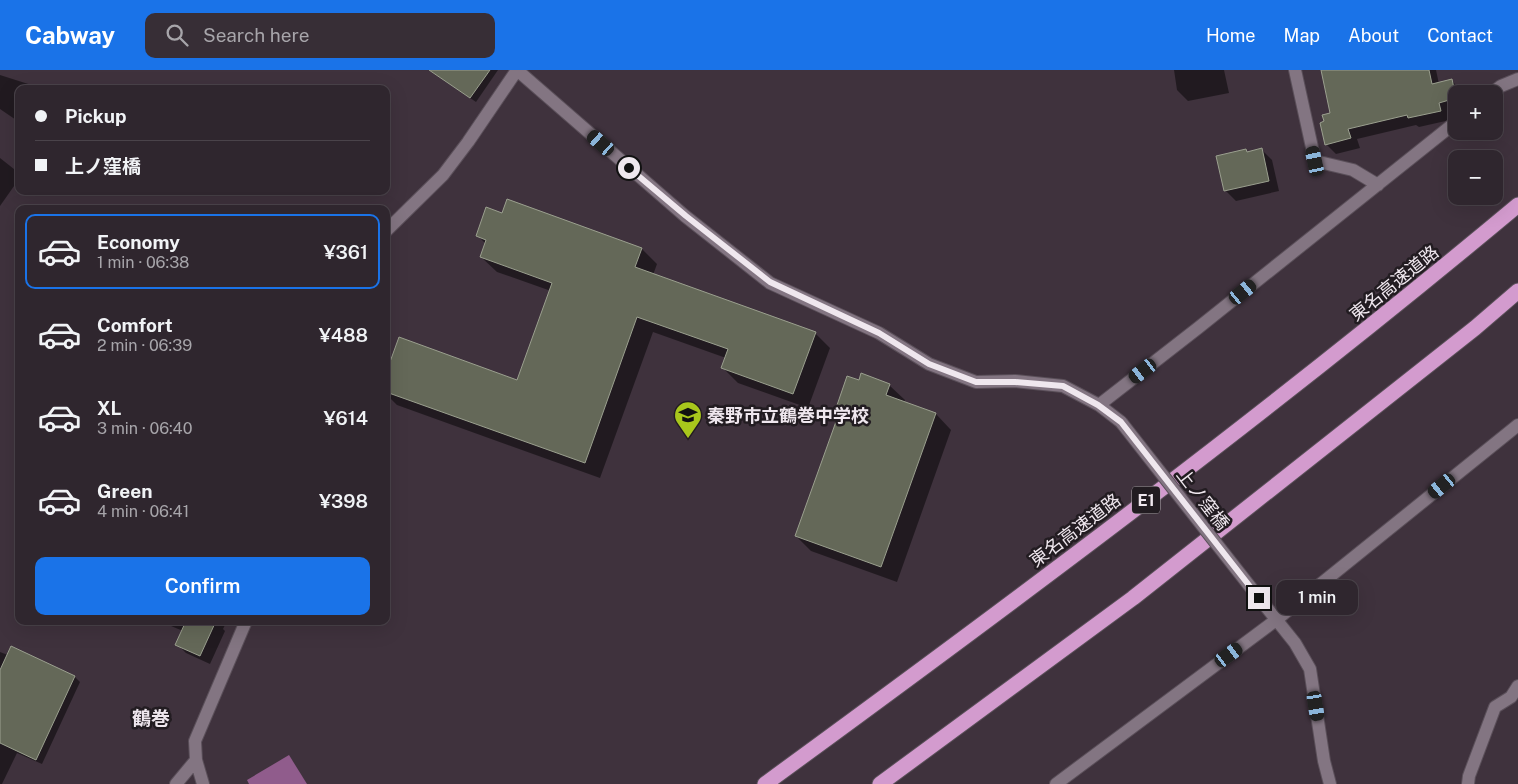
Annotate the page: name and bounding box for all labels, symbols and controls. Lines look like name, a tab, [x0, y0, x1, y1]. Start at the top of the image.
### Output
search box	[145, 13, 495, 58]
text: Cabway	[25, 21, 115, 49]
icon: search	[163, 21, 191, 49]
text: Search here	[203, 24, 310, 46]
text: Home	[1206, 25, 1256, 46]
text: Map	[1284, 25, 1320, 46]
text: About	[1348, 25, 1399, 46]
text: Contact	[1427, 25, 1493, 46]
map controls	[1448, 85, 1503, 205]
button: +	[1448, 85, 1503, 140]
text: Pickup	[65, 105, 127, 127]
car	[584, 127, 617, 159]
car	[1304, 145, 1325, 177]
button: −	[1448, 150, 1503, 205]
text: 上ノ窪橋	[65, 155, 141, 177]
route start	[618, 157, 640, 179]
icon: car	[37, 229, 82, 274]
text: Economy	[97, 231, 180, 253]
text: ¥361	[323, 241, 368, 263]
street label: 東名高速道路	[1345, 241, 1443, 325]
text: 1 min · 06:38	[97, 253, 189, 272]
car	[1226, 277, 1259, 307]
icon: car	[37, 312, 82, 357]
text: Comfort	[97, 314, 173, 336]
text: ¥488	[319, 324, 368, 346]
text: 2 min · 06:39	[97, 336, 192, 355]
car	[1126, 356, 1159, 386]
icon: car	[37, 395, 82, 440]
text: XL	[97, 397, 122, 419]
school or university icon: 秦野市立鶴巻中学校	[673, 400, 703, 439]
place label: 秦野市立鶴巻中学校	[707, 405, 869, 426]
text: ¥614	[323, 407, 368, 429]
text: 3 min · 06:40	[97, 419, 192, 438]
street label: 上ノ窪橋	[1173, 464, 1233, 534]
car	[1425, 471, 1458, 501]
icon: car	[37, 478, 82, 523]
text: Green	[97, 480, 152, 502]
road number: E1	[1132, 486, 1160, 514]
street label: 東名高速道路	[1026, 489, 1124, 571]
text: ¥398	[319, 490, 368, 512]
text: 4 min · 06:41	[97, 502, 189, 521]
button: Confirm	[35, 557, 370, 615]
callout: 1 min	[1276, 580, 1359, 616]
route end	[1248, 587, 1270, 609]
text: 1 min	[1298, 588, 1336, 607]
car	[1212, 640, 1245, 670]
car	[1306, 690, 1325, 722]
district label: 鶴巻	[132, 707, 170, 729]

